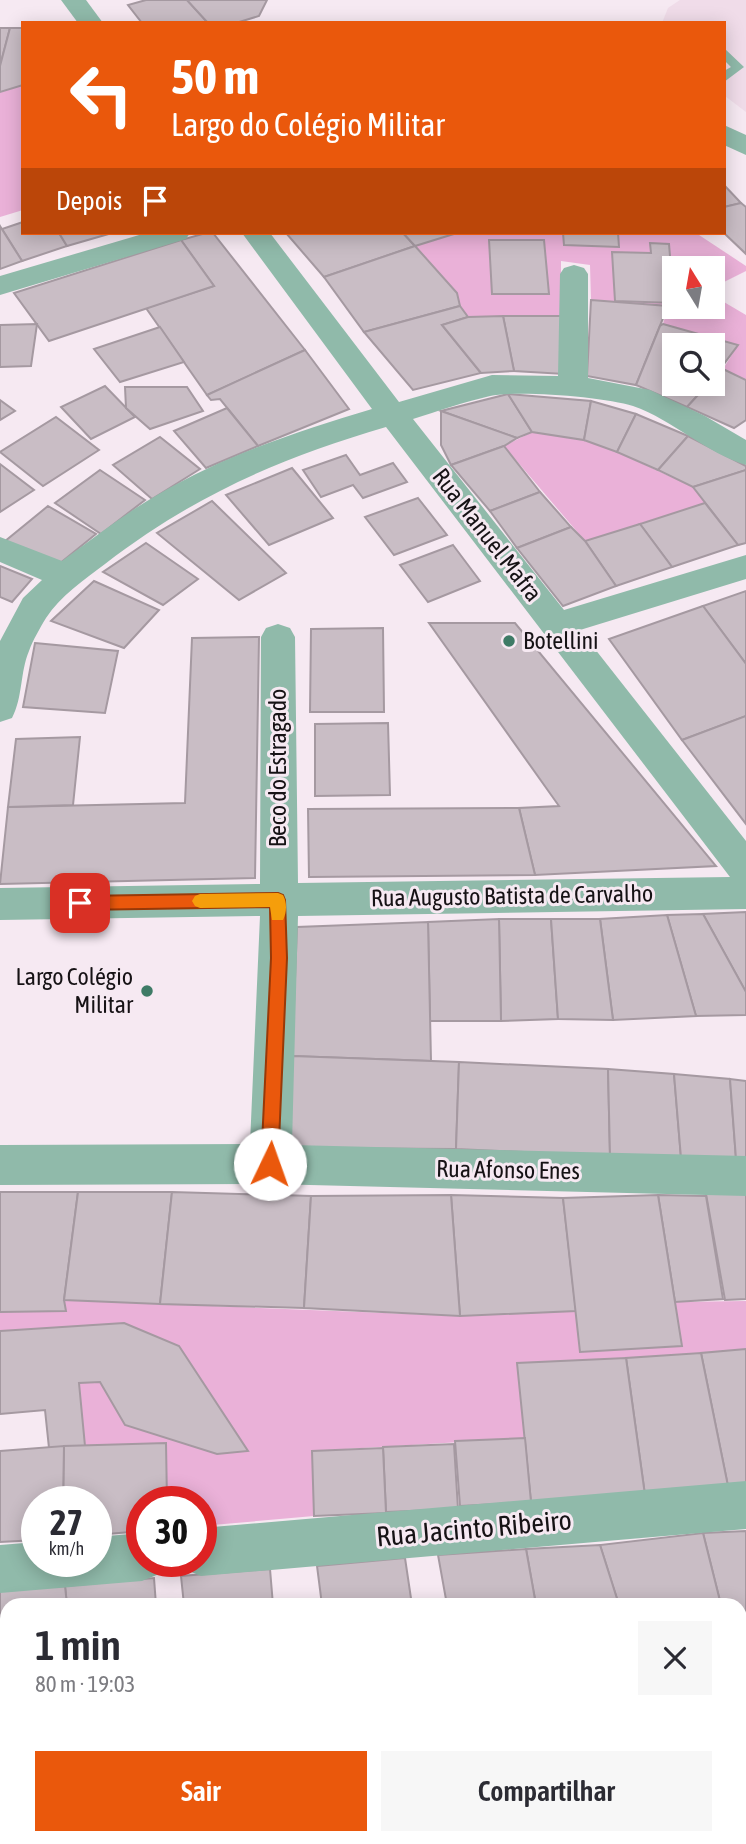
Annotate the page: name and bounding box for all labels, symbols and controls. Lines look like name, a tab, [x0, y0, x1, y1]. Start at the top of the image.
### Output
text: 50 m	[171, 48, 259, 104]
icon: left	[56, 49, 147, 140]
text: Largo do Colégio Militar	[171, 106, 445, 143]
icon: arrive	[136, 182, 174, 220]
text: Depois	[56, 186, 122, 216]
north arrow	[662, 256, 724, 318]
map controls	[662, 256, 725, 396]
button: search	[662, 333, 725, 396]
street label: Rua Manuel Mafra	[427, 463, 547, 606]
place label: Botellini	[523, 627, 599, 654]
marker: Botellini	[501, 633, 517, 649]
street label: Beco do Estragado	[264, 689, 291, 847]
pin	[50, 873, 110, 933]
street label: Rua Augusto Batista de Carvalho	[371, 880, 653, 911]
icon: arrive	[61, 884, 99, 922]
place label: Largo Colégio Militar	[16, 963, 134, 1018]
marker: Largo Colégio Militar	[139, 983, 155, 999]
position arrow	[233, 1127, 307, 1201]
street label: Rua Afonso Enes	[436, 1155, 580, 1184]
speed limit sign: 30	[126, 1486, 217, 1577]
text: 27	[50, 1502, 83, 1542]
street label: Rua Jacinto Ribeiro	[375, 1504, 573, 1552]
text: km/h	[49, 1538, 84, 1559]
text: 1 min	[35, 1621, 121, 1669]
button: close	[638, 1621, 712, 1695]
text: 80 m · 19:03	[35, 1671, 135, 1697]
button: Sair	[35, 1751, 367, 1831]
button: Compartilhar	[381, 1751, 712, 1831]

